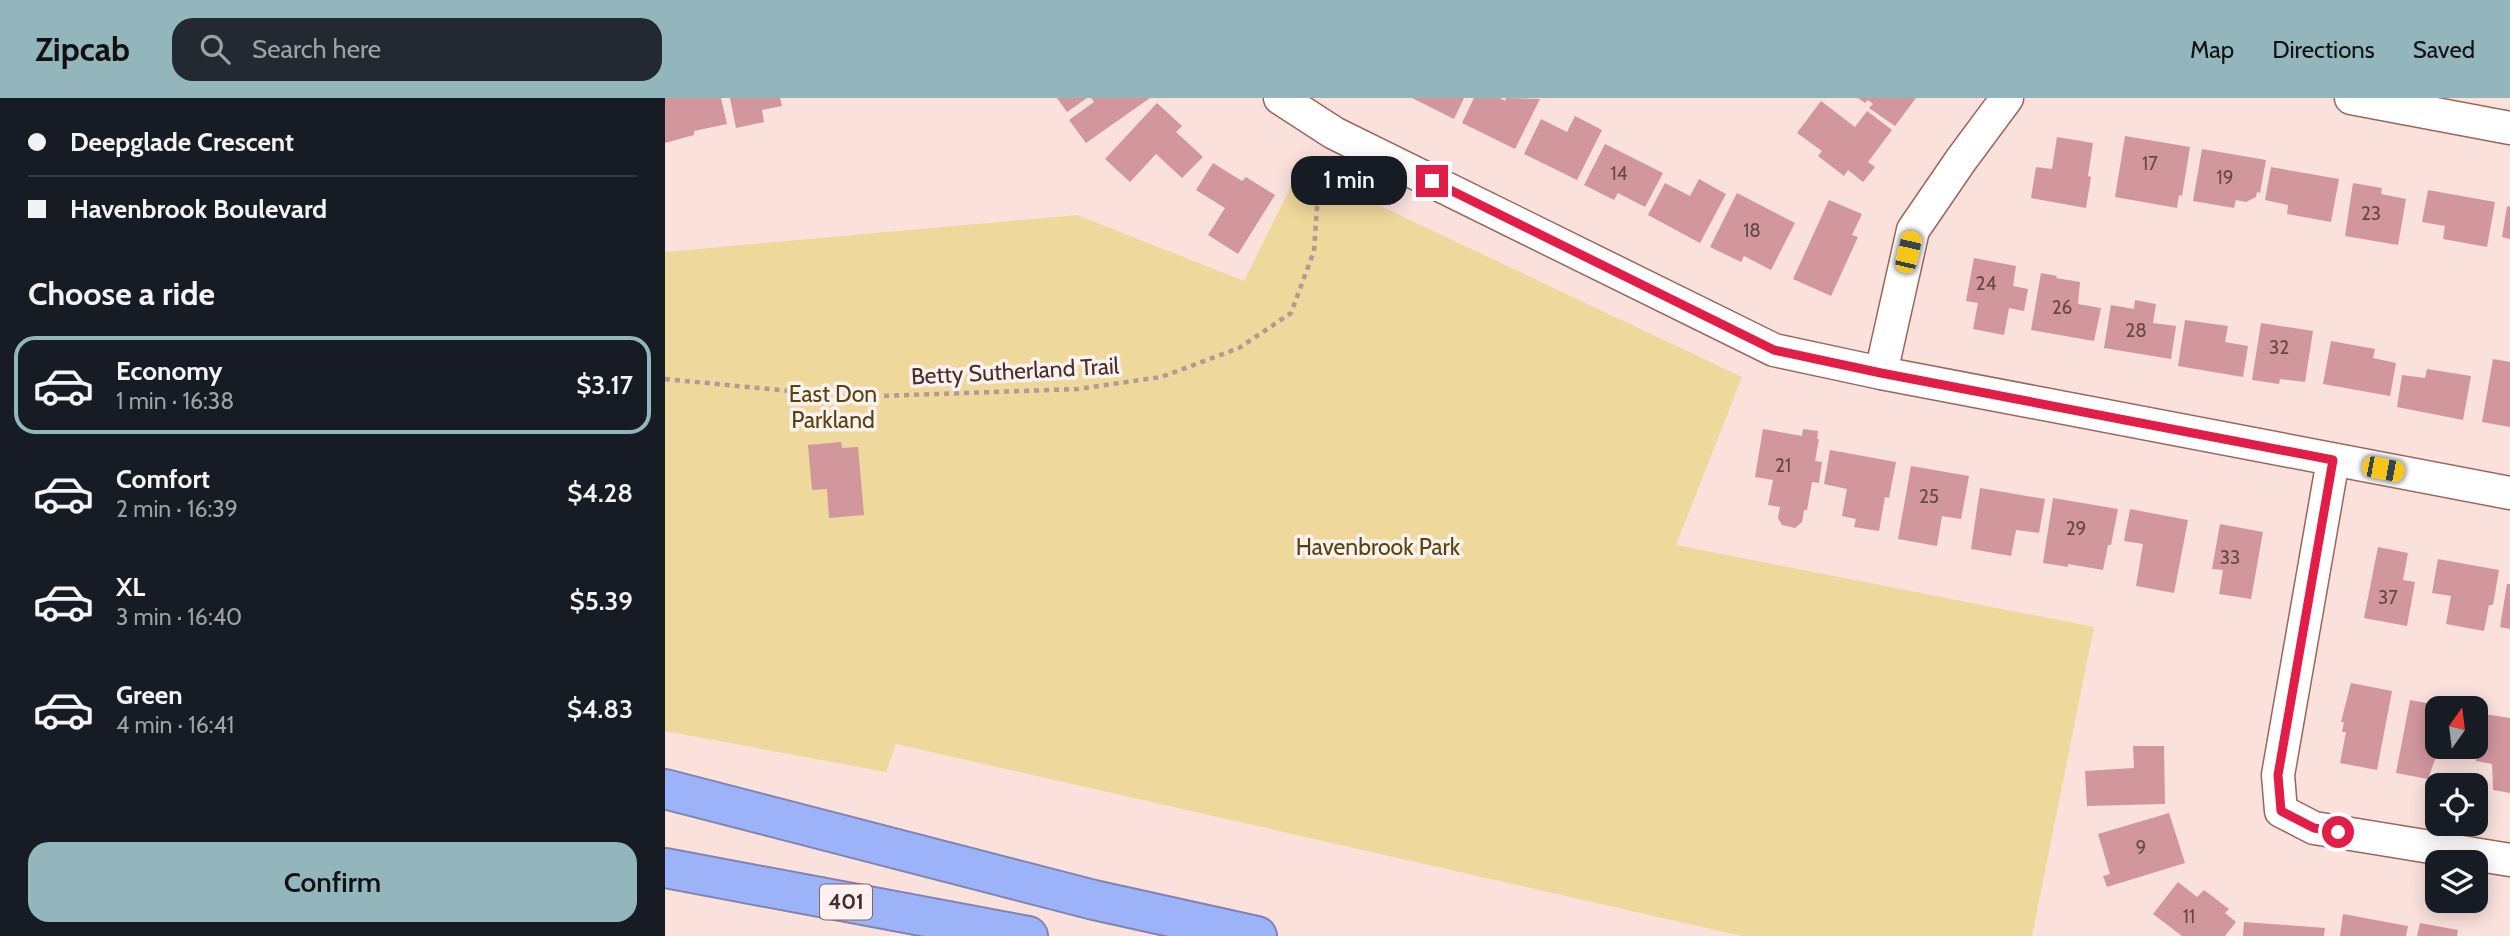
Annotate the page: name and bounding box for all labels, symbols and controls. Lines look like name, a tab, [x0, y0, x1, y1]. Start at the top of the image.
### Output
search box	[172, 18, 662, 81]
text: Zipcab	[35, 29, 130, 69]
icon: search	[196, 30, 234, 68]
text: Search here	[252, 33, 381, 65]
text: Map	[2190, 35, 2234, 64]
text: Directions	[2272, 35, 2375, 64]
text: Saved	[2413, 35, 2475, 64]
text: Deepglade Crescent	[70, 126, 294, 158]
house number: 17	[2142, 152, 2158, 175]
callout: 1 min	[1292, 156, 1407, 206]
house number: 14	[1610, 162, 1628, 185]
route end	[1416, 165, 1448, 197]
text: 1 min	[1323, 166, 1375, 194]
house number: 19	[2217, 166, 2234, 189]
text: Havenbrook Boulevard	[70, 193, 327, 225]
house number: 23	[2361, 202, 2381, 225]
house number: 18	[1743, 219, 1761, 242]
car	[1894, 229, 1923, 275]
house number: 24	[1976, 272, 1996, 295]
text: Choose a ride	[28, 274, 215, 313]
house number: 26	[2052, 296, 2072, 319]
house number: 28	[2125, 319, 2147, 342]
house number: 32	[2269, 336, 2289, 359]
street label: Betty Sutherland Trail	[910, 352, 1120, 390]
icon: car	[32, 354, 95, 417]
text: Economy	[116, 355, 222, 387]
text: $3.17	[576, 369, 633, 401]
park label: East Don Parkland	[789, 380, 877, 434]
text: 1 min · 16:38	[116, 387, 234, 415]
house number: 21	[1775, 454, 1791, 477]
car	[2361, 455, 2406, 483]
icon: car	[32, 462, 95, 525]
text: Comfort	[116, 463, 210, 495]
text: $4.28	[567, 477, 633, 509]
house number: 25	[1919, 485, 1939, 508]
text: 2 min · 16:39	[116, 495, 238, 523]
house number: 29	[2066, 517, 2086, 540]
park label: Havenbrook Park	[1296, 533, 1461, 561]
house number: 33	[2220, 546, 2240, 569]
icon: car	[32, 570, 95, 633]
text: XL	[116, 571, 145, 603]
text: $5.39	[570, 585, 633, 617]
house number: 37	[2378, 586, 2398, 609]
text: 3 min · 16:40	[116, 603, 242, 631]
icon: car	[32, 678, 95, 741]
text: Green	[116, 679, 183, 711]
text: $4.83	[567, 693, 633, 725]
north arrow	[2425, 696, 2489, 760]
map controls	[2425, 696, 2488, 913]
text: 4 min · 16:41	[116, 711, 234, 739]
button: locate	[2425, 773, 2488, 836]
route start	[2322, 816, 2354, 848]
house number: 9	[2136, 836, 2146, 859]
button: Confirm	[28, 842, 637, 922]
button: layers	[2425, 850, 2488, 913]
road number: 401	[820, 884, 872, 920]
house number: 11	[2183, 905, 2195, 928]

